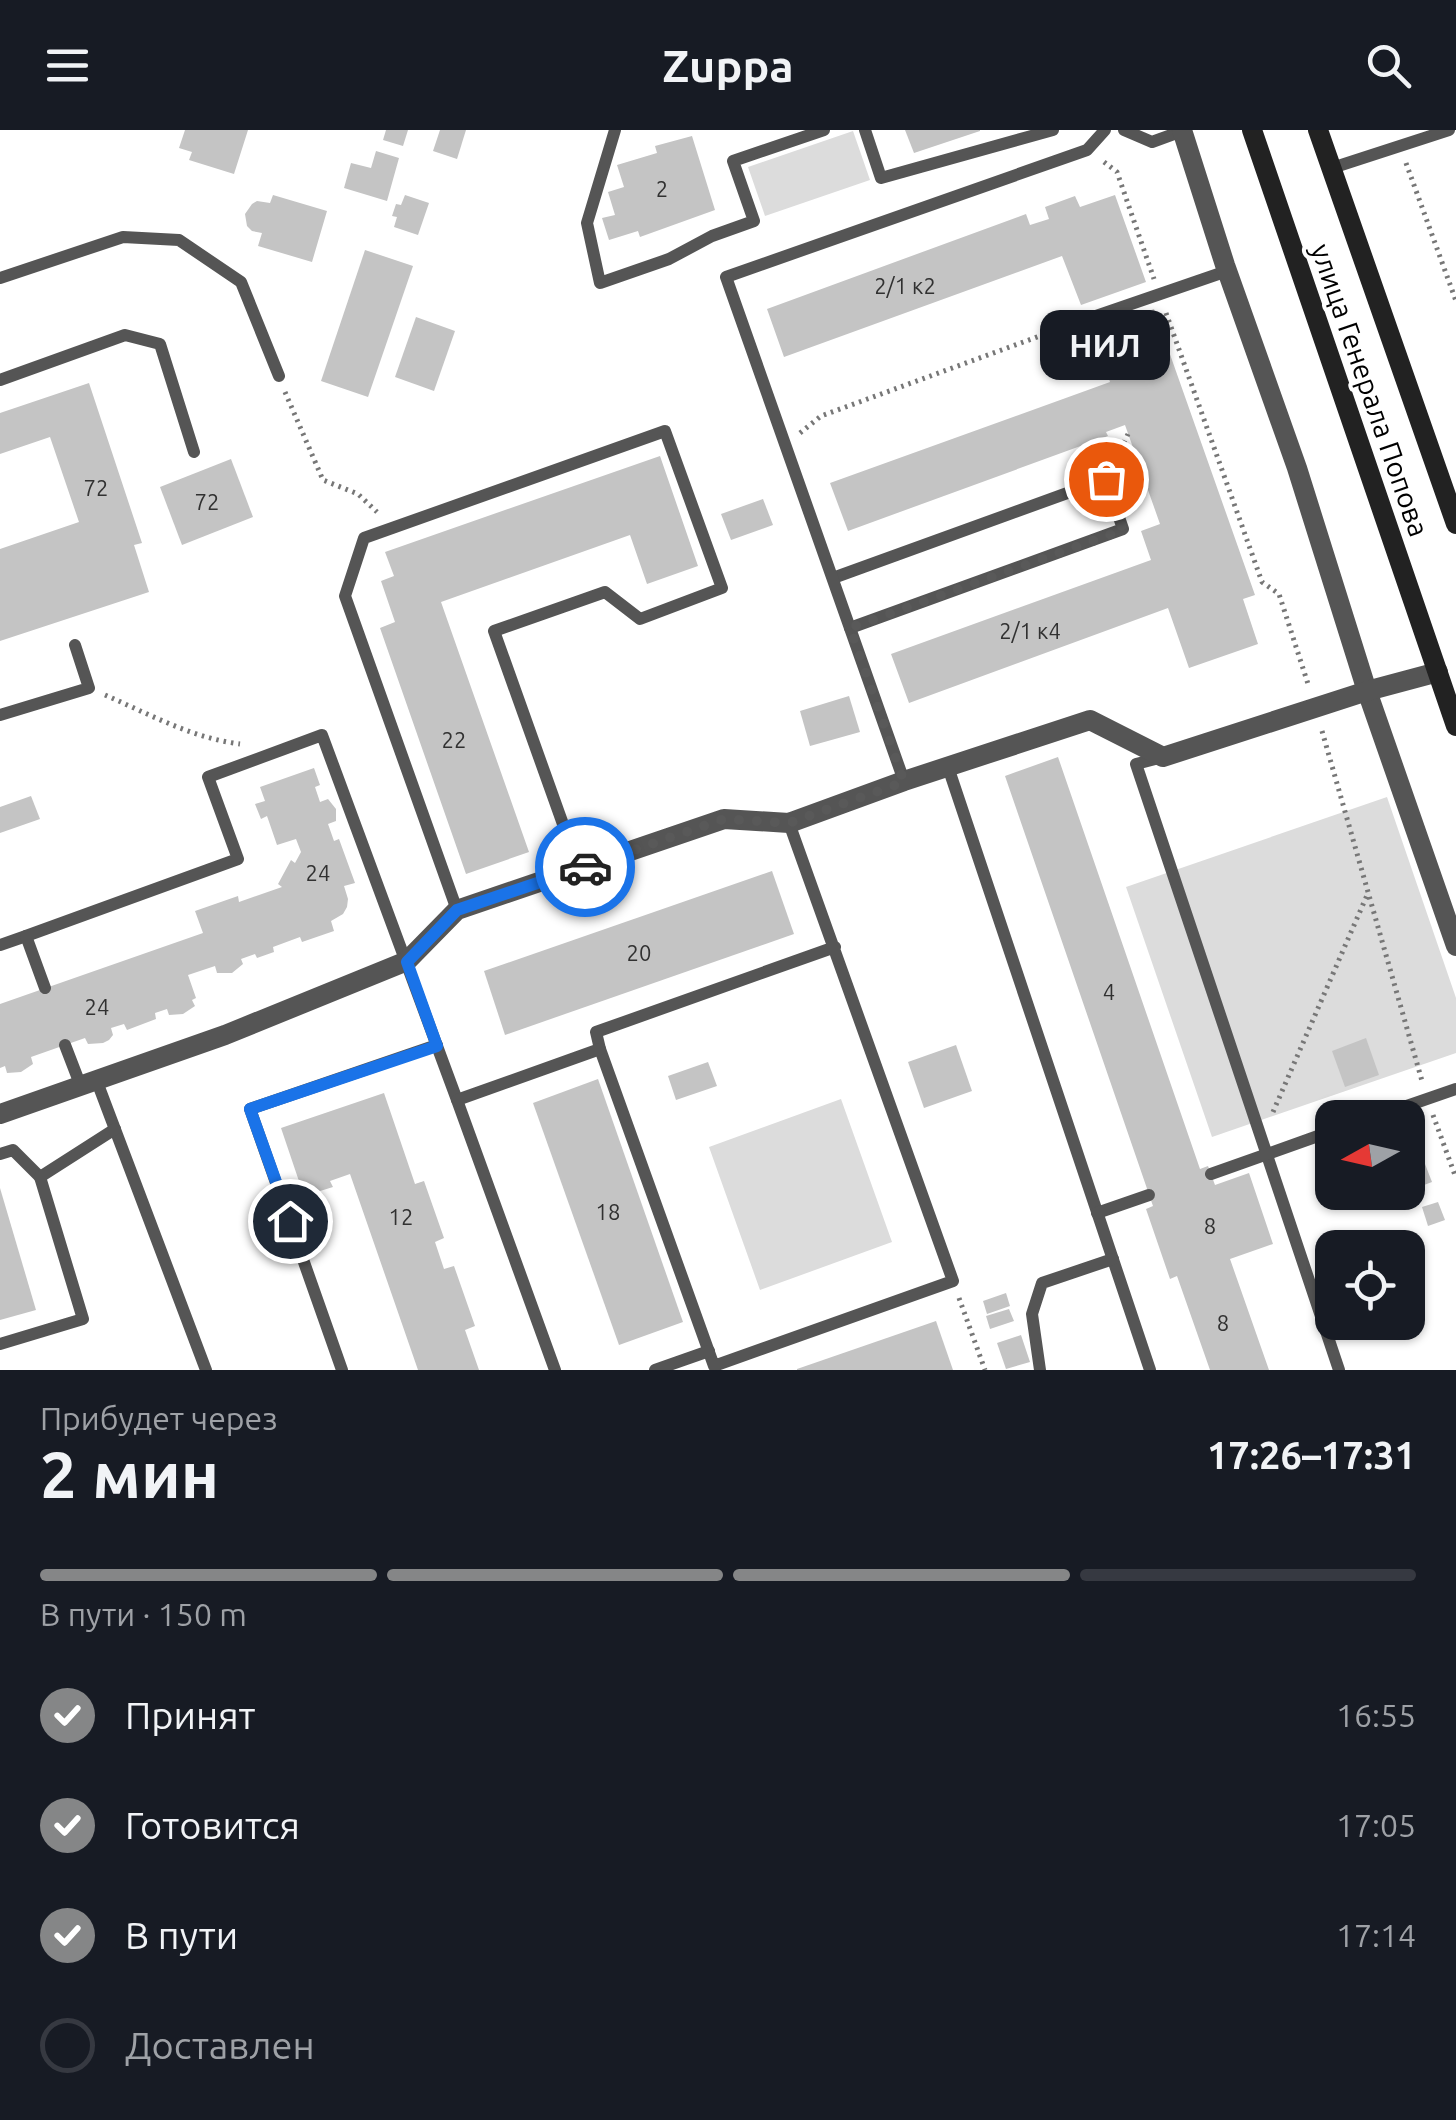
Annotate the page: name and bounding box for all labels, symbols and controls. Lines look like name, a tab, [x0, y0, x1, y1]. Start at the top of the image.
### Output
icon: menu	[40, 38, 95, 93]
icon: search	[1361, 38, 1416, 93]
text: Zuppa	[662, 40, 794, 91]
house number: 2	[656, 176, 668, 201]
street label: улица Генерала Попова	[1306, 239, 1435, 540]
house number: 2/1 к2	[874, 273, 936, 298]
callout: НИЛ	[1041, 309, 1171, 379]
text: НИЛ	[1069, 327, 1141, 363]
pin	[1064, 437, 1149, 522]
icon: bag	[1079, 452, 1134, 507]
house number: 72	[84, 475, 108, 500]
house number: 72	[195, 489, 219, 514]
house number: 2/1 к4	[999, 618, 1061, 643]
house number: 22	[442, 727, 466, 752]
courier	[535, 817, 635, 917]
icon: car	[558, 840, 613, 895]
house number: 24	[306, 860, 330, 885]
house number: 20	[627, 940, 651, 965]
house number: 4	[1103, 979, 1115, 1004]
house number: 24	[85, 994, 109, 1019]
north arrow	[1315, 1100, 1425, 1210]
map controls	[1315, 1100, 1425, 1340]
pin	[248, 1179, 333, 1264]
icon: home	[263, 1194, 318, 1249]
house number: 18	[596, 1199, 620, 1224]
house number: 12	[389, 1204, 413, 1229]
house number: 8	[1204, 1213, 1216, 1238]
button: locate	[1315, 1230, 1425, 1340]
house number: 8	[1217, 1310, 1229, 1335]
text: Прибудет через	[40, 1400, 278, 1436]
text: 17:26–17:31	[1207, 1434, 1416, 1476]
text: 2 мин	[40, 1437, 219, 1510]
text: В пути · 150 m	[40, 1596, 247, 1632]
icon: check	[40, 1688, 95, 1743]
text: Принят	[125, 1694, 255, 1736]
text: 16:55	[1336, 1697, 1416, 1733]
icon: check	[40, 1798, 95, 1853]
text: Готовится	[125, 1804, 300, 1846]
text: 17:05	[1336, 1807, 1416, 1843]
icon: check	[40, 1908, 95, 1963]
text: В пути	[125, 1914, 238, 1956]
text: 17:14	[1336, 1917, 1416, 1953]
text: Доставлен	[125, 2024, 315, 2066]

